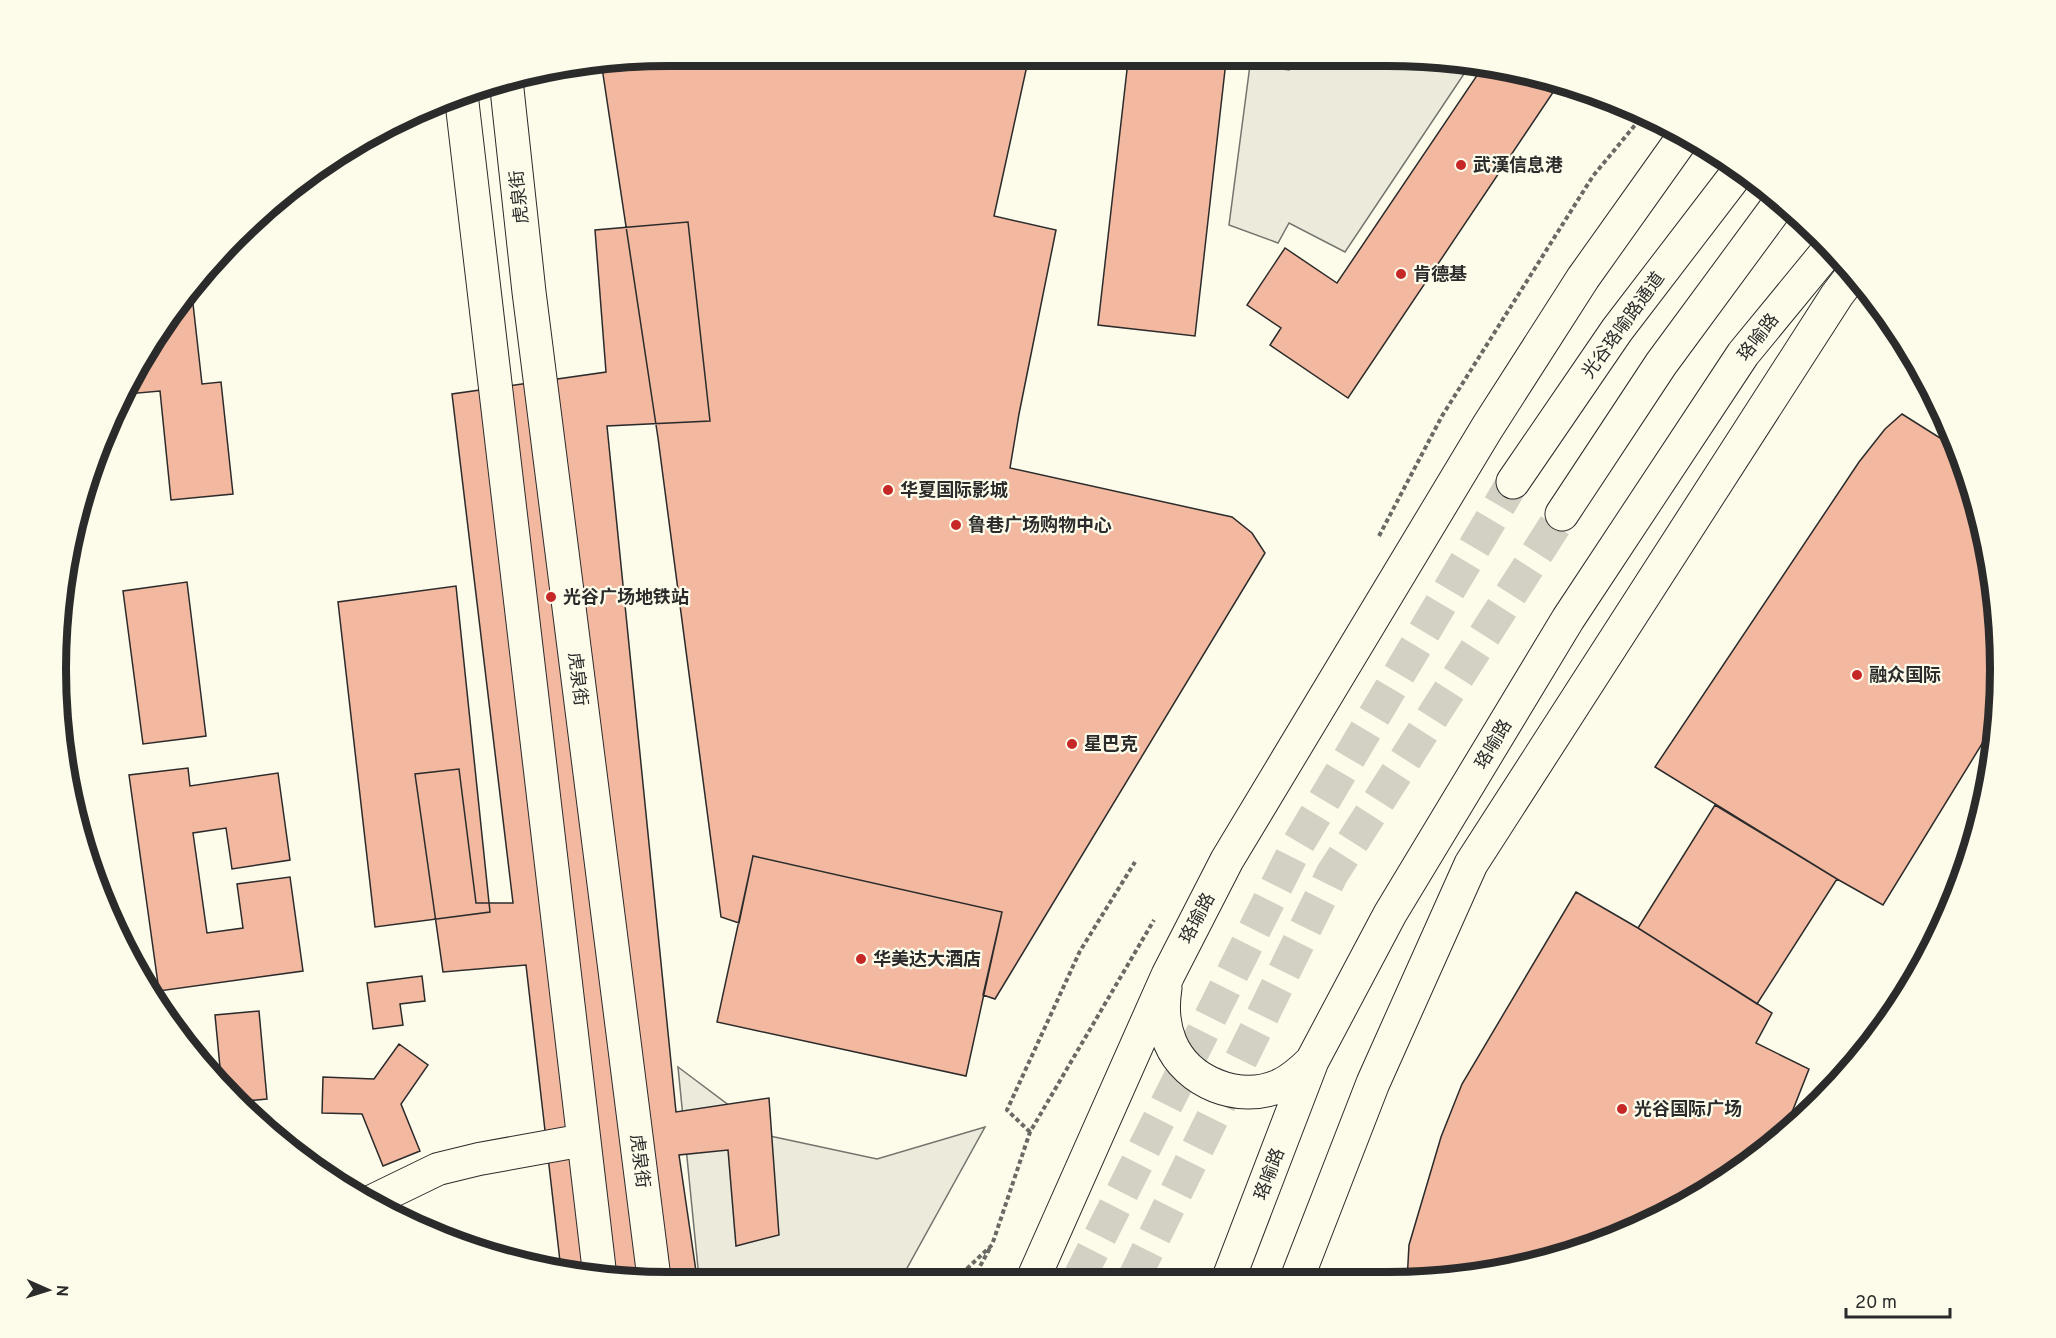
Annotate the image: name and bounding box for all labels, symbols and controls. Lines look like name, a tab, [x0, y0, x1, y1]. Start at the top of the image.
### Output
place label: 武漢信息港	[1473, 155, 1563, 178]
marker: 武漢信息港	[1454, 158, 1468, 172]
street label: 虎泉街	[506, 169, 535, 225]
place label: 肯德基	[1413, 264, 1467, 287]
marker: 肯德基	[1394, 267, 1408, 281]
street label: 光谷珞喻路通道	[1578, 268, 1671, 384]
street label: 珞喻路	[1733, 310, 1785, 366]
place label: 华夏国际影城	[900, 480, 1008, 503]
marker: 华夏国际影城	[881, 483, 895, 497]
place label: 鲁巷广场购物中心	[968, 514, 1112, 538]
marker: 鲁巷广场购物中心	[949, 518, 963, 532]
place label: 光谷广场地铁站	[563, 587, 689, 610]
marker: 光谷广场地铁站	[544, 590, 558, 604]
street label: 虎泉街	[562, 651, 591, 707]
place label: 融众国际	[1869, 665, 1941, 688]
marker: 融众国际	[1850, 668, 1864, 682]
street label: 珞喻路	[1471, 716, 1518, 774]
place label: 星巴克	[1084, 734, 1138, 757]
marker: 星巴克	[1065, 737, 1079, 751]
street label: 珞瑜路	[1175, 889, 1221, 948]
place label: 华美达大酒店	[873, 949, 981, 972]
marker: 华美达大酒店	[854, 952, 868, 966]
place label: 光谷国际广场	[1634, 1099, 1742, 1122]
marker: 光谷国际广场	[1615, 1102, 1629, 1116]
street label: 虎泉街	[624, 1133, 653, 1189]
street label: 珞喻路	[1250, 1145, 1291, 1204]
north arrow	[18, 1260, 78, 1320]
scale bar	[1846, 1281, 1950, 1319]
text: N	[51, 1284, 71, 1297]
text: 20 m	[1855, 1292, 1897, 1315]

